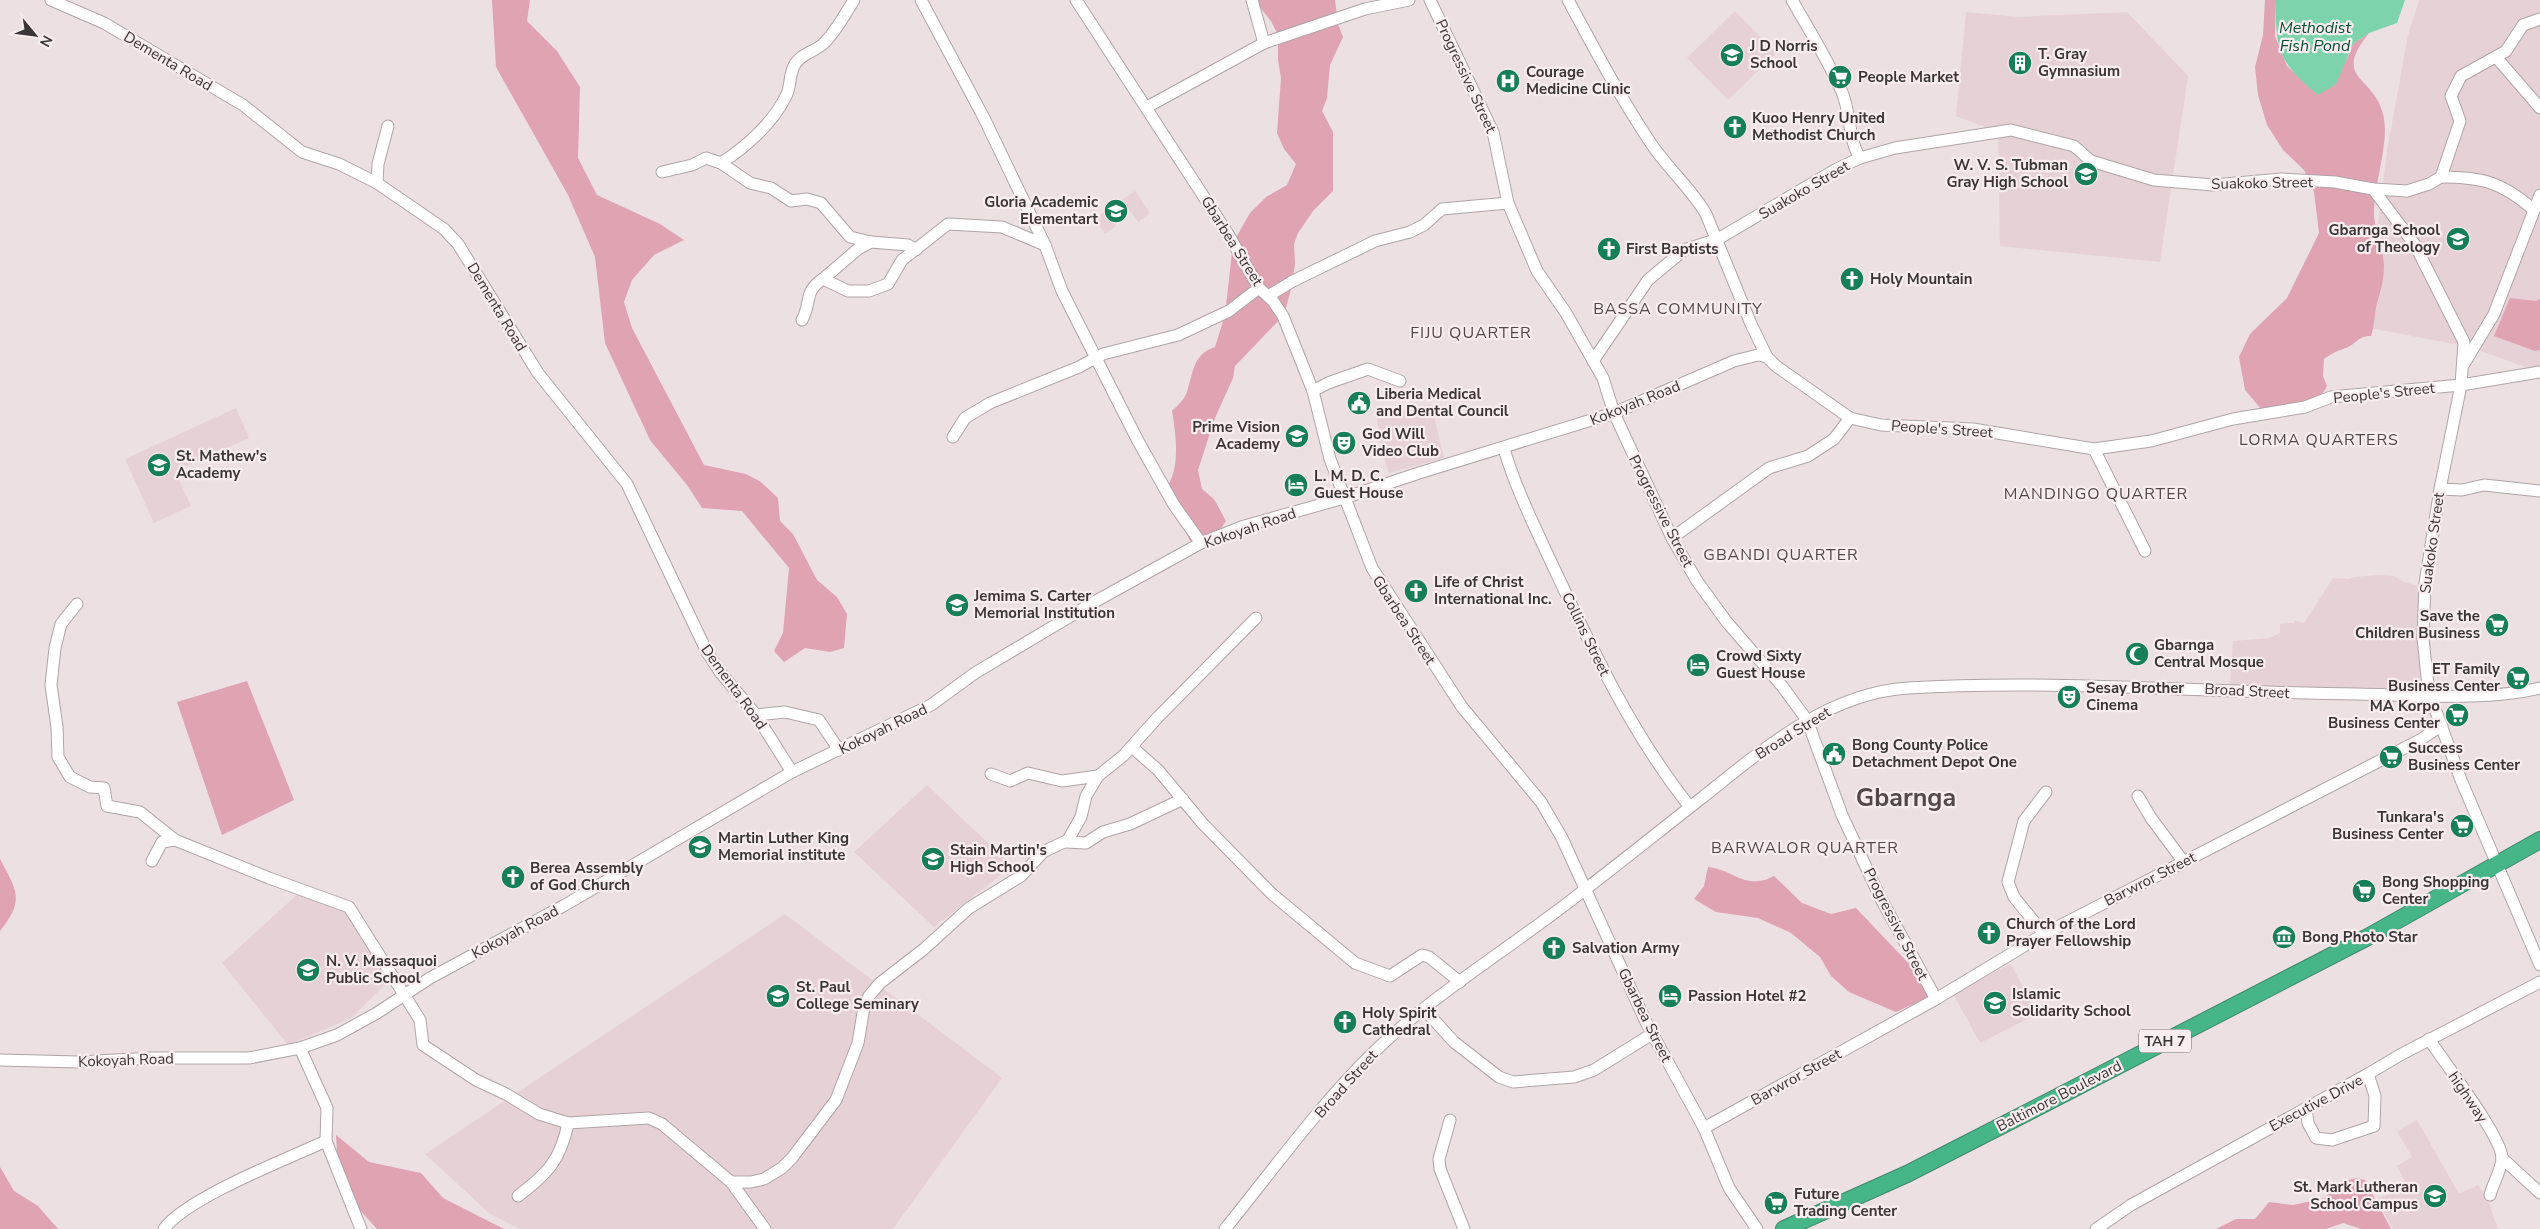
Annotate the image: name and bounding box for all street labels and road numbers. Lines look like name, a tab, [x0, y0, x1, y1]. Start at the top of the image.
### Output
street label: Progressive Street	[1431, 16, 1501, 137]
street label: Dementa Road	[120, 27, 216, 95]
street label: Suakoko Street	[1755, 156, 1854, 224]
street label: Suakoko Street	[2211, 172, 2314, 194]
street label: Gbarbea Street	[1196, 192, 1268, 290]
street label: Dementa Road	[463, 259, 531, 355]
street label: Kokoyah Road	[1587, 376, 1683, 430]
street label: People's Street	[2332, 378, 2436, 408]
street label: People's Street	[1890, 415, 1994, 443]
street label: Progressive Street	[1624, 452, 1698, 571]
street label: Suakoko Street	[2415, 491, 2449, 595]
street label: Kokoyah Road	[1201, 503, 1299, 553]
street label: Gbarbea Street	[1368, 572, 1441, 669]
street label: Collins Street	[1557, 589, 1615, 680]
street label: Dementa Road	[696, 641, 772, 733]
street label: Broad Street	[2204, 679, 2291, 703]
street label: Kokoyah Road	[836, 699, 930, 759]
street label: Broad Street	[1752, 702, 1835, 764]
street label: Barwror Street	[2101, 847, 2200, 911]
street label: Progressive Street	[1859, 865, 1933, 984]
street label: Kokoyah Road	[468, 901, 562, 963]
street label: Gbarbea Street	[1614, 965, 1677, 1066]
road number: TAH 7	[2139, 1030, 2191, 1052]
street label: Barwror Street	[1747, 1044, 1845, 1110]
street label: Broad Street	[1310, 1045, 1382, 1122]
street label: Kokoyah Road	[78, 1048, 174, 1072]
street label: Baltimore Boulevard	[1993, 1056, 2125, 1136]
street label: highway	[2444, 1068, 2492, 1127]
street label: Executive Drive	[2266, 1070, 2366, 1136]

